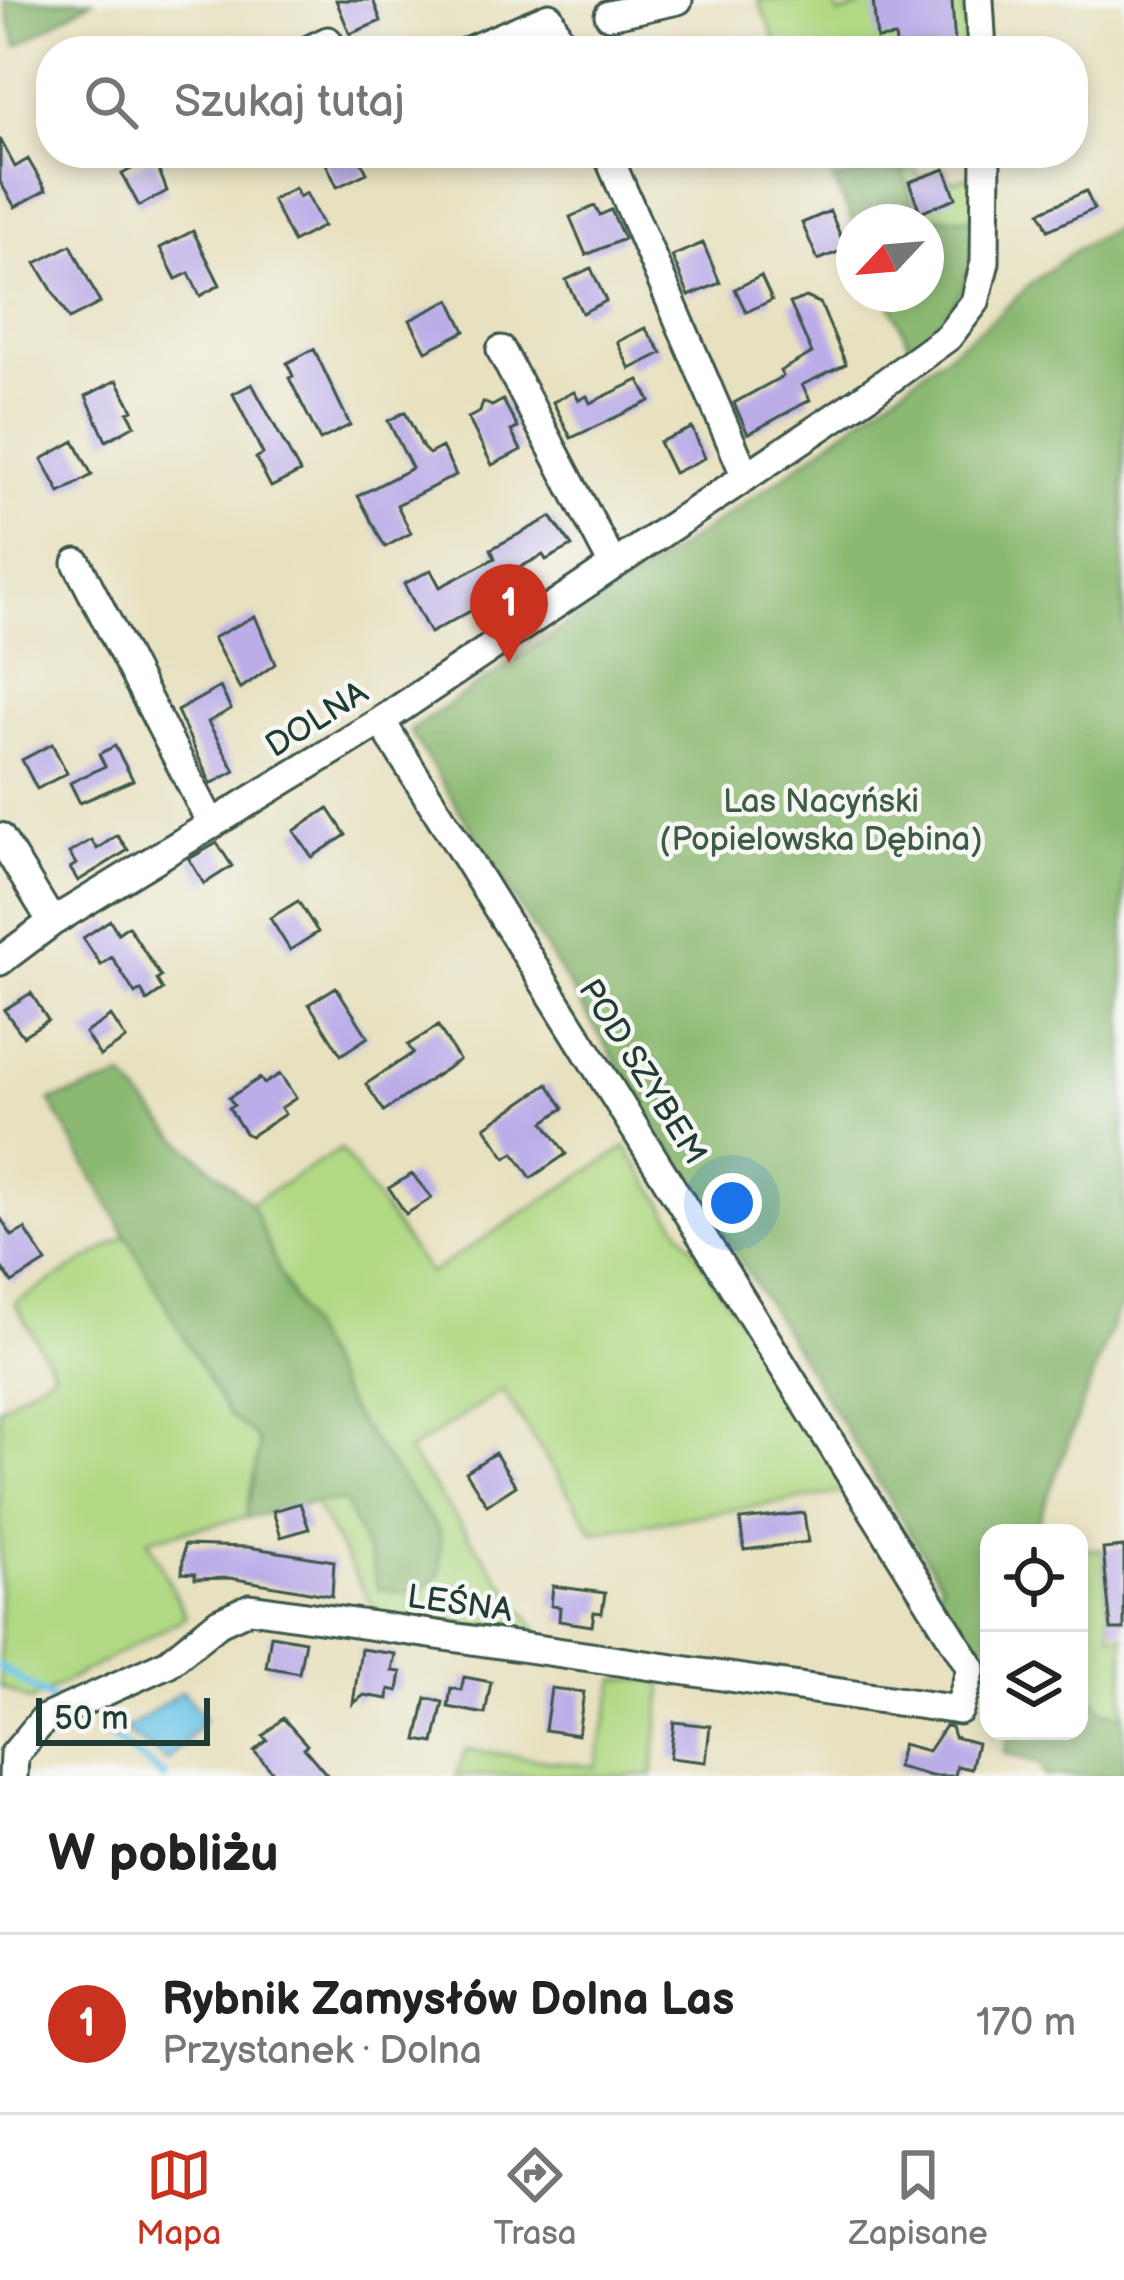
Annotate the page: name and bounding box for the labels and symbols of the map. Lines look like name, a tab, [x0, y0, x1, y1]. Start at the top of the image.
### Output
north arrow	[836, 204, 944, 312]
pin: 1	[470, 564, 548, 663]
street label: DOLNA	[259, 672, 376, 767]
park label: Las Nacyński (Popielowska Dębina)	[660, 782, 982, 860]
street label: POD SZYBEM	[570, 972, 715, 1172]
your location	[702, 1173, 762, 1233]
street label: LEŚNA	[405, 1576, 516, 1631]
scale bar	[36, 1692, 210, 1745]

